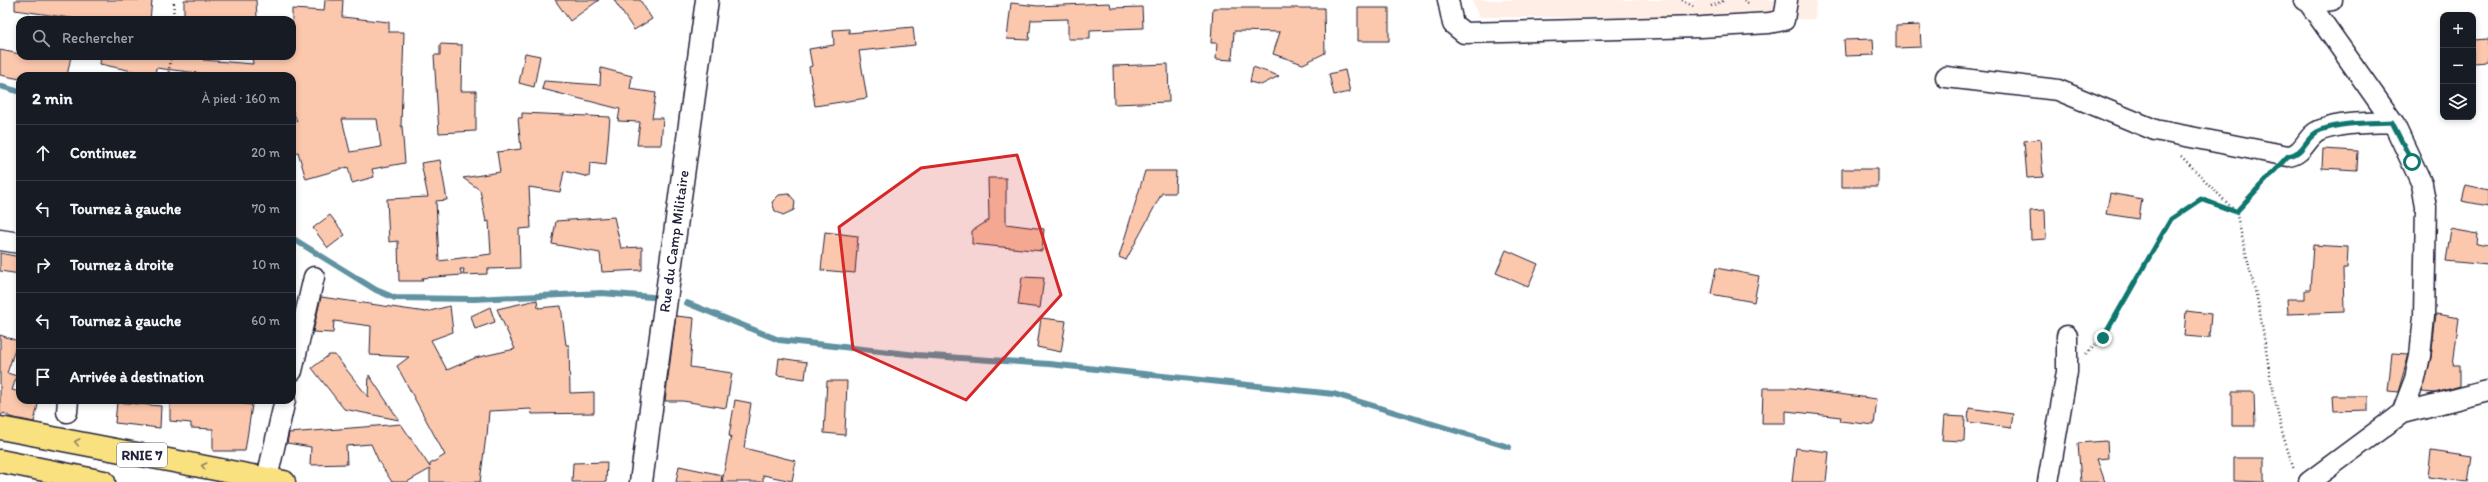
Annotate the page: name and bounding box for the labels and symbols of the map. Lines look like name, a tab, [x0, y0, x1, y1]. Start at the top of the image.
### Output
route start	[2403, 153, 2421, 171]
street label: Rue du Camp Militaire	[655, 169, 693, 313]
route end	[2094, 329, 2112, 347]
one-way arrow	[73, 439, 80, 447]
road number: RNIE 7	[117, 443, 167, 467]
one-way arrow	[201, 463, 207, 471]

